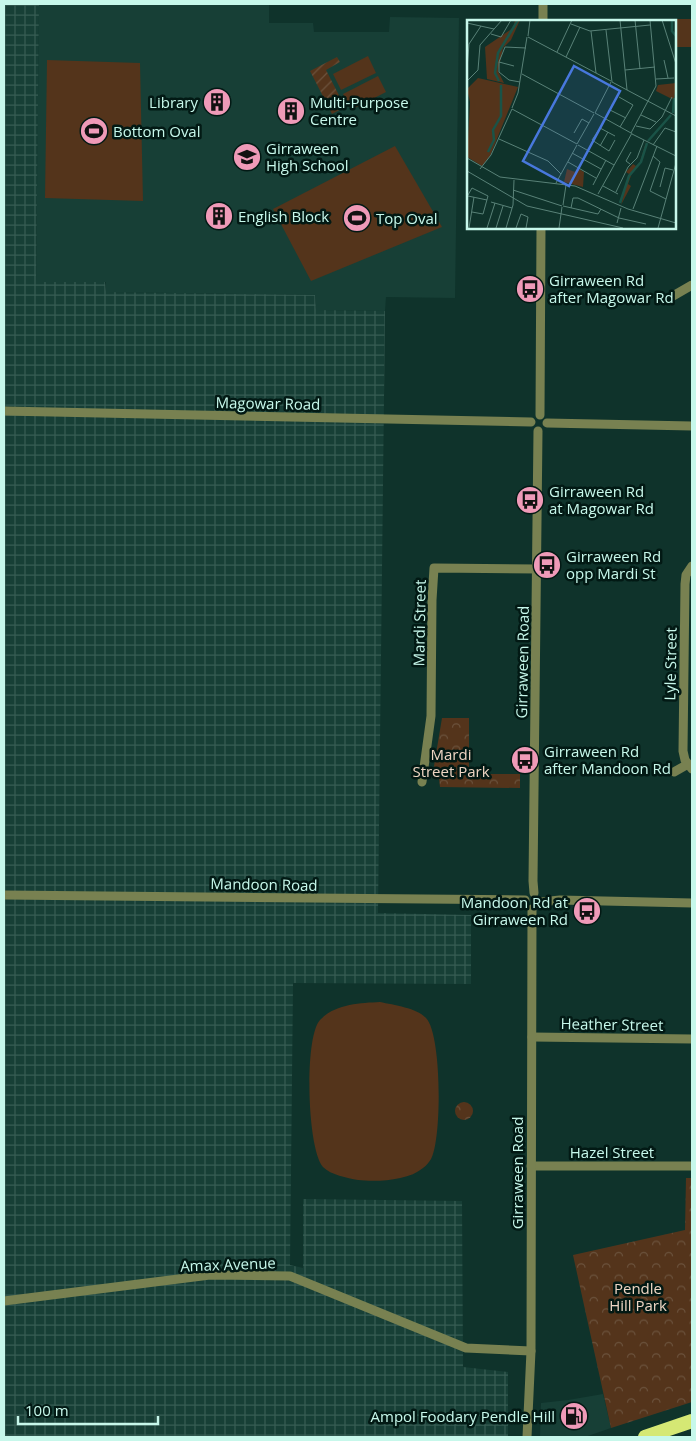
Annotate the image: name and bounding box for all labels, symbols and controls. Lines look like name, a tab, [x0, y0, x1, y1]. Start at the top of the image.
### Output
inset map	[467, 20, 676, 229]
building icon: Library	[202, 87, 232, 117]
place label: Library	[149, 92, 198, 112]
place label: Multi-Purpose Centre	[310, 92, 409, 129]
building icon: Multi-Purpose Centre	[276, 96, 306, 126]
sports icon: Bottom Oval	[79, 116, 109, 146]
place label: Bottom Oval	[113, 121, 201, 141]
place label: Girraween High School	[266, 138, 349, 175]
school or university icon: Girraween High School	[232, 142, 262, 172]
building icon: English Block	[204, 201, 234, 231]
sports icon: Top Oval	[342, 203, 372, 233]
place label: English Block	[238, 206, 329, 226]
place label: Top Oval	[376, 208, 438, 228]
place label: Girraween Rd after Magowar Rd	[549, 270, 674, 307]
bus stop icon: Girraween Rd after Magowar Rd	[515, 274, 545, 304]
street label: Magowar Road	[215, 392, 321, 414]
place label: Girraween Rd at Magowar Rd	[549, 481, 654, 518]
bus stop icon: Girraween Rd at Magowar Rd	[515, 485, 545, 515]
place label: Girraween Rd opp Mardi St	[566, 546, 661, 583]
bus stop icon: Girraween Rd opp Mardi St	[532, 550, 562, 580]
street label: Mardi Street	[408, 579, 430, 667]
street label: Girraween Road	[511, 606, 533, 718]
street label: Lyle Street	[659, 627, 681, 701]
place label: Girraween Rd after Mandoon Rd	[544, 741, 671, 778]
park label: Mardi Street Park	[412, 744, 490, 781]
bus stop icon: Girraween Rd after Mandoon Rd	[510, 745, 540, 775]
street label: Mandoon Road	[210, 873, 318, 895]
place label: Mandoon Rd at Girraween Rd	[461, 892, 568, 929]
bus stop icon: Mandoon Rd at Girraween Rd	[572, 896, 602, 926]
street label: Heather Street	[560, 1013, 664, 1035]
street label: Girraween Road	[507, 1117, 527, 1229]
street label: Hazel Street	[570, 1142, 654, 1162]
street label: Amax Avenue	[180, 1252, 276, 1276]
park label: Pendle Hill Park	[609, 1278, 667, 1315]
scale bar	[18, 1394, 158, 1426]
text: 100 m	[25, 1400, 69, 1420]
fuel station icon: Ampol Foodary Pendle Hill	[559, 1401, 589, 1431]
place label: Ampol Foodary Pendle Hill	[371, 1406, 555, 1426]

